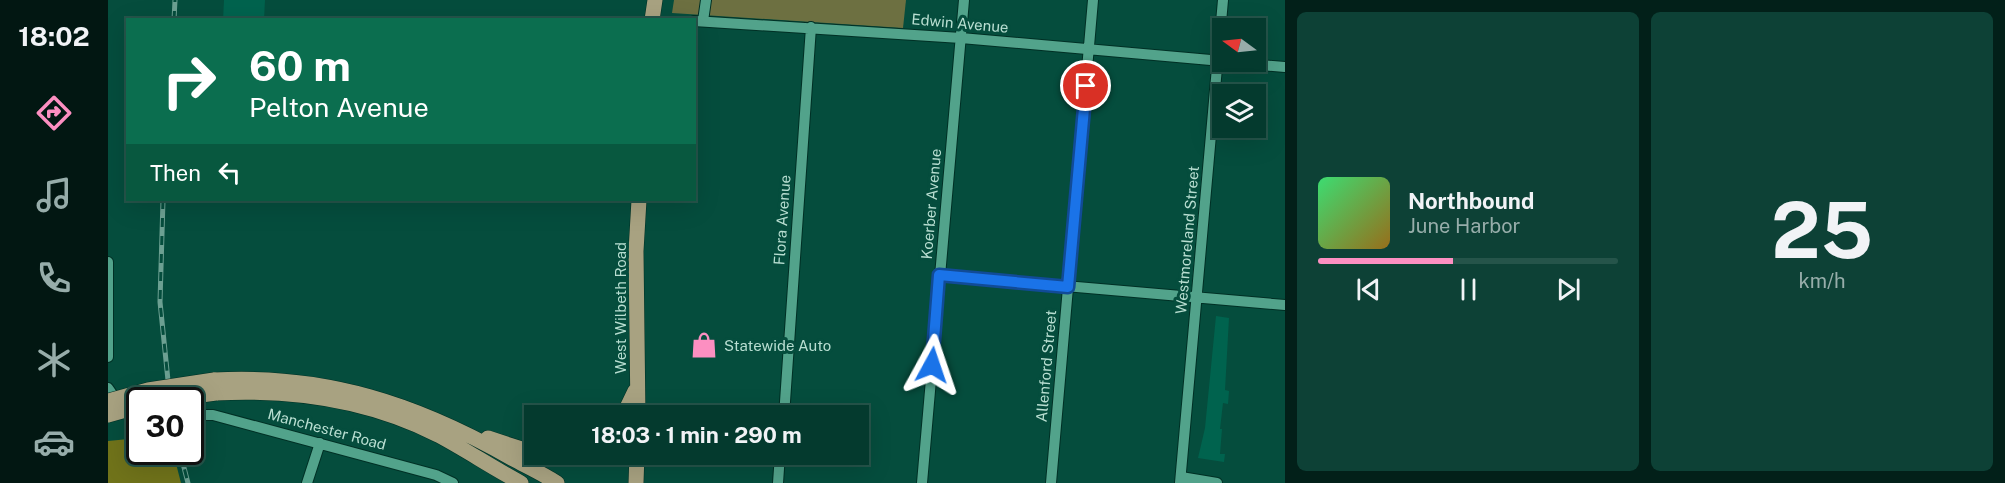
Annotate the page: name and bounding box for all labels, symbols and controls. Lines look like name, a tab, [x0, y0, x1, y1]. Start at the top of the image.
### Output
street label: Edwin Avenue	[911, 10, 1009, 36]
north arrow	[1212, 18, 1266, 72]
map controls	[1212, 18, 1266, 138]
text: 18:02	[18, 20, 90, 52]
text: 60 m	[249, 41, 351, 90]
icon: right	[150, 42, 228, 120]
pin	[1060, 60, 1111, 111]
icon: arrive	[1069, 69, 1102, 102]
button: layers	[1212, 84, 1266, 138]
text: Pelton Avenue	[249, 91, 429, 123]
icon: directions	[33, 92, 75, 134]
street label: Koerber Avenue	[918, 148, 944, 260]
icon: left	[213, 156, 246, 189]
text: Then	[150, 160, 201, 186]
street label: Westmoreland Street	[1172, 165, 1202, 315]
icon: music	[33, 174, 75, 216]
street label: Flora Avenue	[770, 174, 794, 266]
text: 25	[1771, 184, 1873, 276]
text: Northbound	[1408, 188, 1534, 214]
text: June Harbor	[1408, 214, 1520, 238]
street label: West Wilbeth Road	[612, 242, 629, 374]
icon: phone	[33, 257, 75, 299]
text: km/h	[1798, 269, 1846, 293]
icon: previous	[1352, 273, 1385, 306]
icon: pause	[1452, 273, 1485, 306]
icon: next	[1552, 273, 1585, 306]
street label: Allenford Street	[1033, 309, 1059, 423]
shop icon: Statewide Auto	[689, 330, 719, 360]
position arrow	[900, 333, 964, 397]
place label: Statewide Auto	[724, 337, 831, 354]
icon: climate	[33, 339, 75, 381]
speed limit sign: 30	[126, 387, 204, 465]
street label: Manchester Road	[266, 405, 388, 453]
icon: car	[33, 421, 75, 463]
text: 18:03 · 1 min · 290 m	[591, 422, 802, 448]

